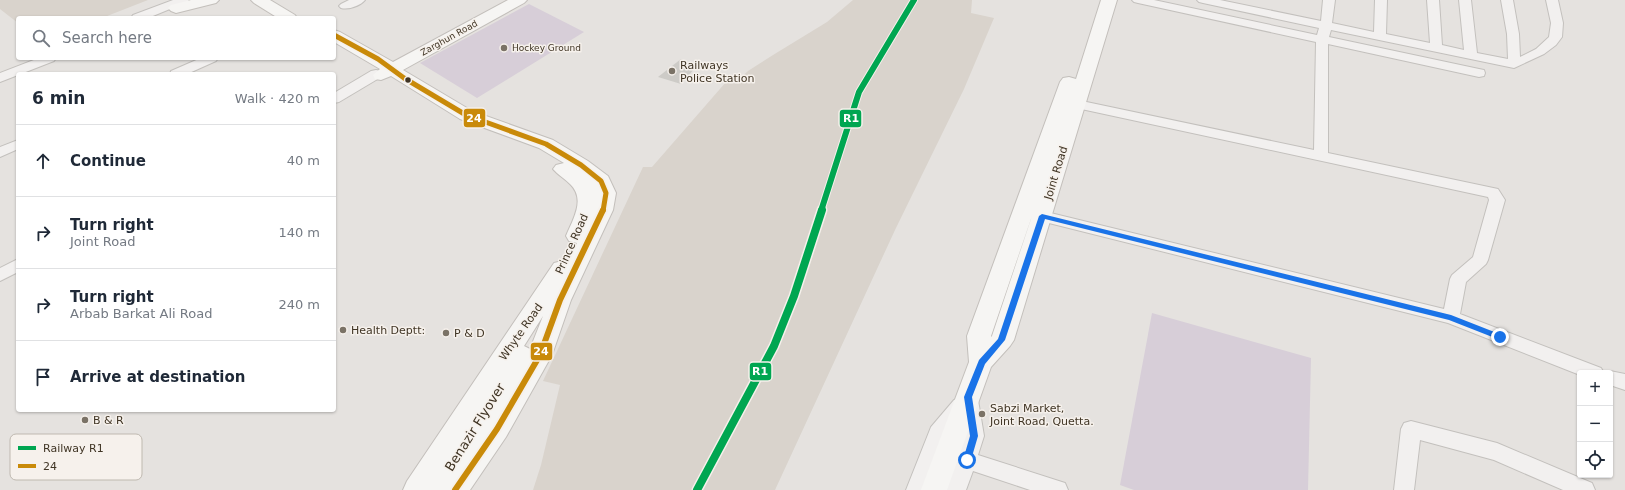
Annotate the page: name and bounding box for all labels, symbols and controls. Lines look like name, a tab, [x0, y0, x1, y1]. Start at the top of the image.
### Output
search box	[16, 16, 336, 60]
street label: Zarghun Road	[419, 18, 479, 58]
icon: search	[30, 27, 52, 49]
text: Search here	[62, 29, 152, 47]
marker: Hockey Ground	[499, 43, 509, 53]
place label: Hockey Ground	[512, 43, 581, 53]
place label: Railways Police Station	[680, 59, 755, 85]
marker: Railways Police Station	[667, 66, 677, 76]
unlabelled marker	[403, 75, 413, 85]
text: 6 min	[32, 88, 85, 108]
text: Walk · 420 m	[235, 91, 320, 106]
line badge: 24	[463, 108, 486, 128]
line badge: R1	[839, 109, 862, 128]
text: 24	[466, 112, 482, 125]
text: R1	[843, 112, 859, 125]
street label: Joint Road	[1041, 145, 1070, 202]
icon: ahead	[32, 150, 54, 172]
text: Continue	[70, 152, 146, 170]
text: 40 m	[287, 153, 320, 168]
street label: Prince Road	[553, 212, 591, 276]
text: Turn right	[70, 216, 154, 234]
icon: right	[32, 222, 54, 244]
text: 140 m	[278, 225, 320, 240]
text: Joint Road	[70, 234, 136, 249]
text: Turn right	[70, 288, 154, 306]
icon: right	[32, 294, 54, 316]
text: 240 m	[278, 297, 320, 312]
street label: Whyte Road	[497, 301, 545, 363]
text: Arbab Barkat Ali Road	[70, 306, 212, 321]
place label: Health Deptt:	[351, 324, 425, 337]
marker: Health Deptt:	[338, 325, 348, 335]
place label: P & D	[454, 327, 485, 340]
marker: P & D	[441, 328, 451, 338]
route end	[1491, 328, 1509, 346]
line badge: 24	[530, 342, 553, 361]
text: 24	[533, 345, 549, 358]
line badge: R1	[749, 362, 772, 381]
text: R1	[752, 365, 768, 378]
icon: arrive	[32, 366, 54, 388]
text: Arrive at destination	[70, 368, 245, 386]
map controls	[1577, 370, 1613, 478]
button: +	[1577, 370, 1613, 406]
street label: Benazir Flyover	[442, 380, 508, 474]
place label: Sabzi Market, Joint Road, Quetta.	[989, 402, 1094, 428]
button: −	[1577, 406, 1613, 442]
marker: Sabzi Market, Joint Road, Quetta.	[977, 409, 987, 419]
place label: B & R	[93, 414, 124, 427]
marker: B & R	[80, 415, 90, 425]
legend	[10, 434, 142, 480]
text: Railway R1	[43, 442, 104, 455]
button: locate	[1577, 442, 1613, 478]
route start	[958, 451, 976, 469]
text: 24	[43, 460, 57, 473]

